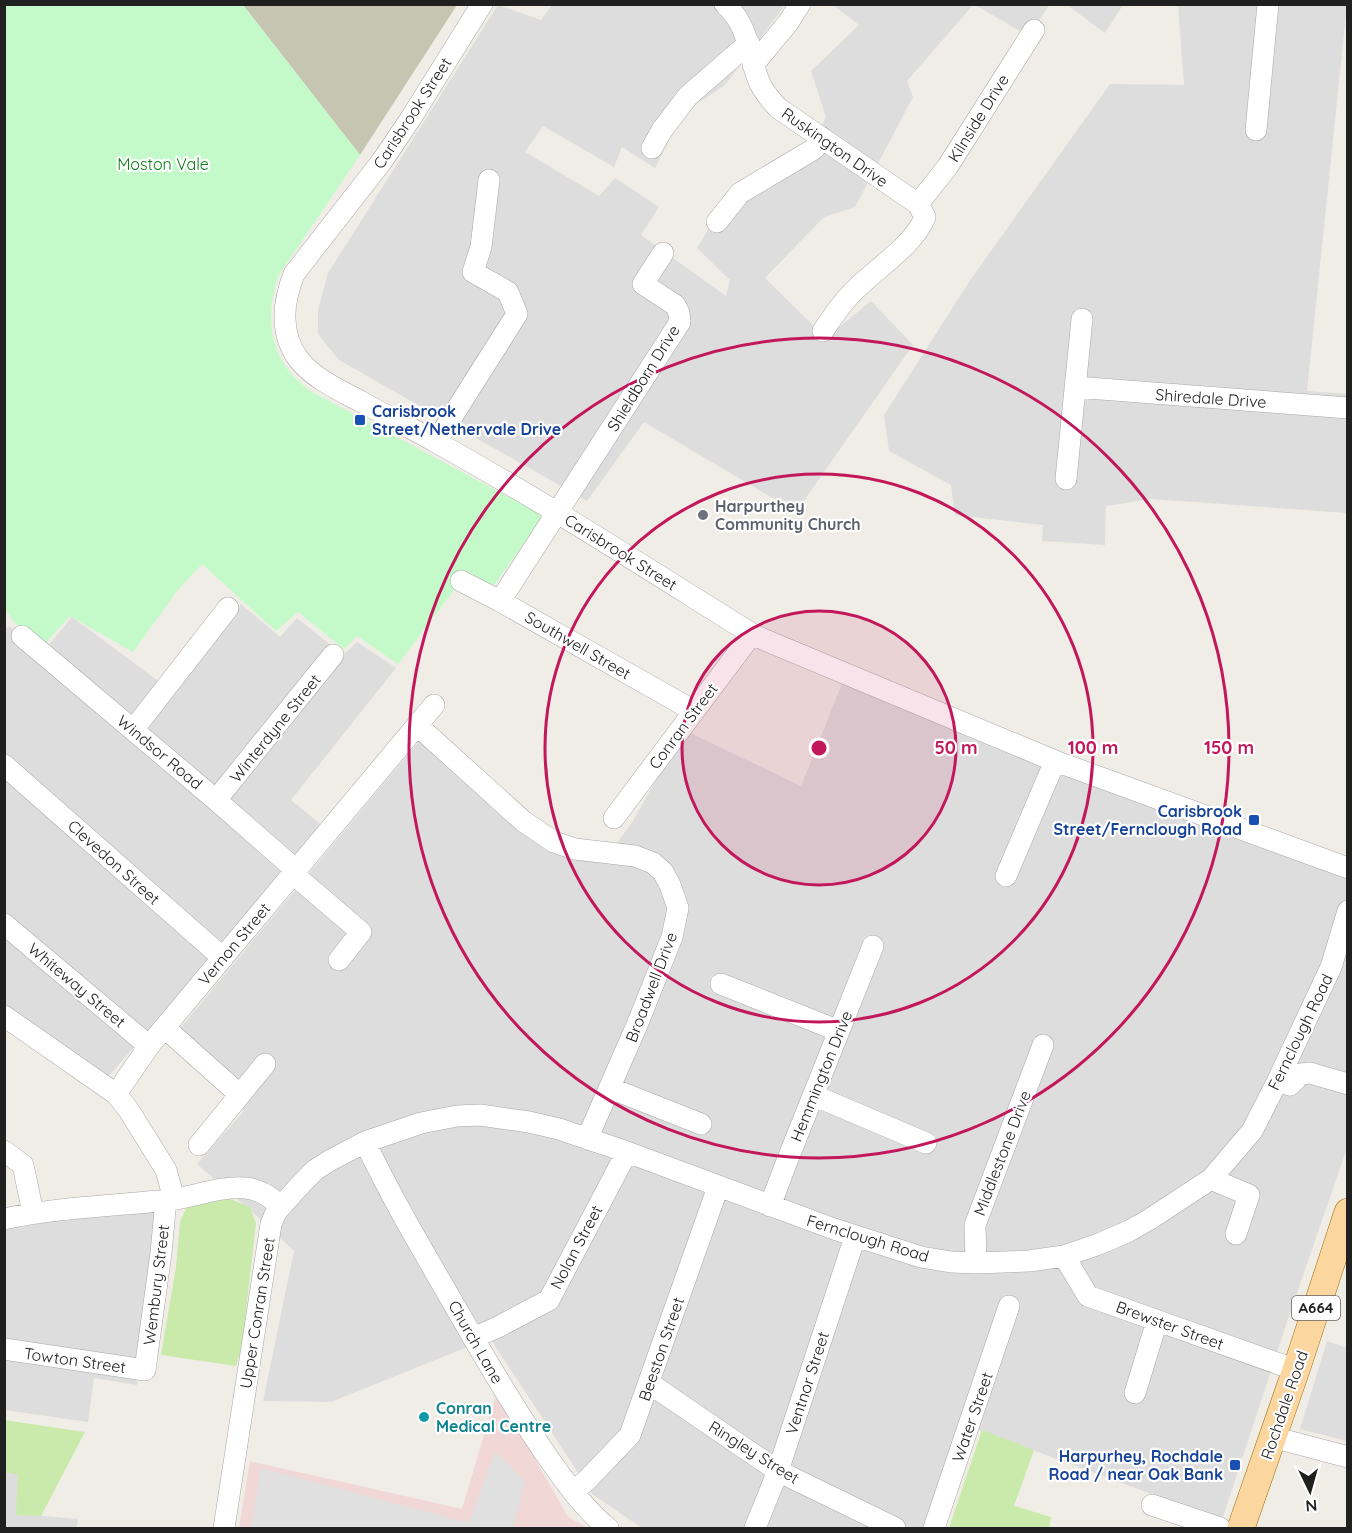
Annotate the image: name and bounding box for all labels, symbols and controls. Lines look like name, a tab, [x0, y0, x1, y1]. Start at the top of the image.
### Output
street label: Carisbrook Street	[369, 54, 455, 172]
street label: Kilnside Drive	[943, 70, 1013, 166]
street label: Ruskington Drive	[778, 103, 892, 191]
park label: Moston Vale	[117, 154, 209, 174]
street label: Shieldborn Drive	[602, 321, 684, 435]
street label: Shiredale Drive	[1155, 384, 1267, 412]
place label: Carisbrook Street/Nethervale Drive	[372, 401, 561, 439]
marker: Carisbrook Street/Nethervale Drive	[353, 413, 367, 427]
place label: Harpurthey Community Church	[715, 496, 861, 534]
marker: Harpurthey Community Church	[696, 508, 710, 522]
street label: Carisbrook Street	[561, 509, 681, 595]
street label: Southwell Street	[522, 607, 634, 683]
street label: Winterdyne Street	[225, 670, 325, 786]
street label: Conran Street	[644, 679, 722, 773]
street label: Windsor Road	[113, 711, 207, 793]
text: 50 m	[934, 736, 978, 759]
text: 100 m	[1068, 736, 1118, 759]
text: 150 m	[1204, 736, 1254, 759]
centre of rings	[809, 738, 829, 758]
place label: Carisbrook Street/Fernclough Road	[1053, 801, 1242, 839]
marker: Carisbrook Street/Fernclough Road	[1247, 813, 1261, 827]
street label: Clevedon Street	[64, 815, 164, 909]
street label: Vernon Street	[194, 899, 274, 989]
street label: Broadwell Drive	[621, 929, 681, 1045]
street label: Whiteway Street	[24, 938, 130, 1032]
street label: Fernclough Road	[1263, 971, 1337, 1093]
street label: Hemmington Drive	[786, 1008, 856, 1144]
street label: Middlestone Drive	[969, 1088, 1035, 1218]
street label: Nolan Street	[546, 1202, 606, 1292]
street label: Fernclough Road	[804, 1210, 932, 1266]
street label: Wembury Street	[139, 1224, 173, 1346]
street label: Upper Conran Street	[235, 1236, 279, 1390]
street label: Beeston Street	[634, 1295, 688, 1403]
street label: Brewster Street	[1113, 1296, 1227, 1354]
road number: A664	[1292, 1296, 1340, 1320]
street label: Church Lane	[444, 1297, 508, 1387]
street label: Ventnor Street	[781, 1329, 833, 1437]
street label: Towton Street	[23, 1343, 127, 1377]
street label: Rochdale Road	[1256, 1348, 1312, 1462]
street label: Water Street	[947, 1369, 997, 1465]
place label: Conran Medical Centre	[436, 1398, 551, 1436]
marker: Conran Medical Centre	[417, 1410, 431, 1424]
street label: Ringley Street	[705, 1416, 803, 1488]
place label: Harpurhey, Rochdale Road / near Oak Bank	[1049, 1446, 1223, 1484]
marker: Harpurhey, Rochdale Road / near Oak Bank	[1228, 1458, 1242, 1472]
north arrow	[1280, 1461, 1340, 1521]
text: N	[1305, 1495, 1318, 1516]

